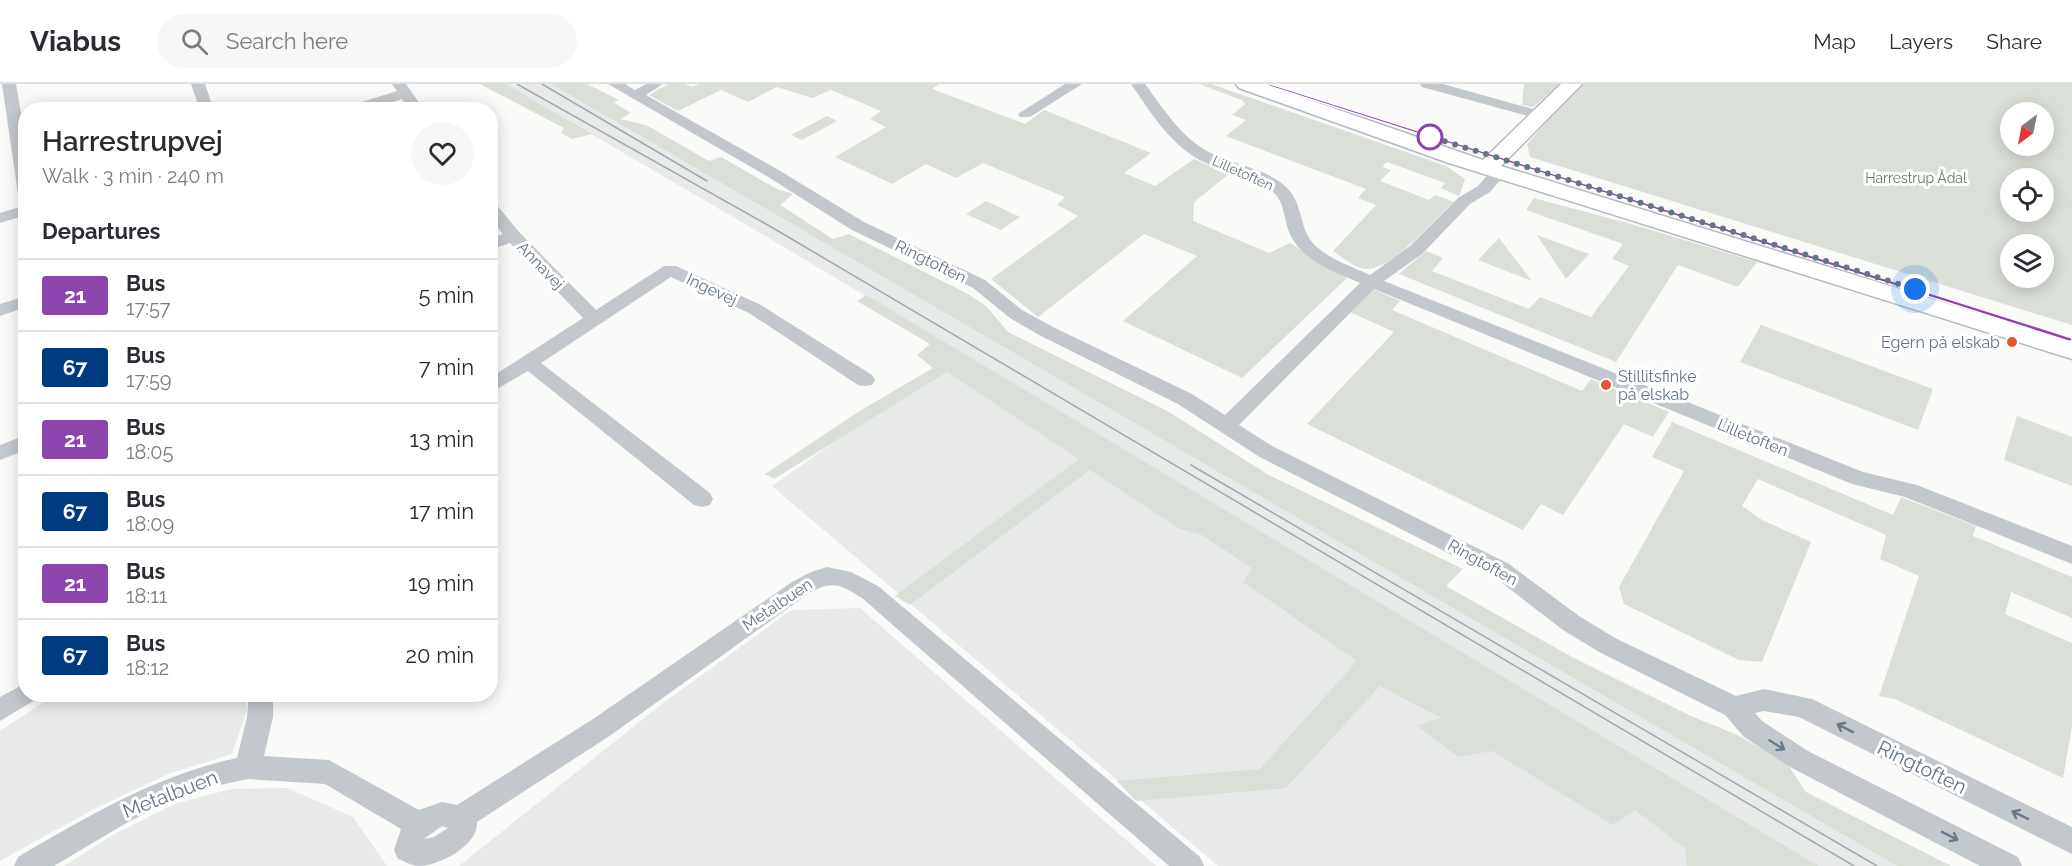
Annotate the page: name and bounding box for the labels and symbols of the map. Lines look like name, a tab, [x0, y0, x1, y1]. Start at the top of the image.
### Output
north arrow	[2000, 102, 2054, 156]
unlabelled marker	[1417, 124, 1443, 150]
street label: Lilletoften	[1210, 152, 1276, 194]
park label: Harrestrup Ådal	[1865, 169, 1967, 186]
street label: Ringtoften	[892, 236, 970, 287]
street label: Annavej	[513, 237, 568, 293]
street label: Ingevej	[683, 270, 740, 309]
your location	[1900, 274, 1930, 304]
place label: Egern på elskab	[1881, 333, 2000, 352]
marker: Egern på elskab	[2005, 335, 2019, 349]
place label: Stillitsfinke på elskab	[1618, 367, 1697, 404]
marker: Stillitsfinke på elskab	[1599, 378, 1613, 392]
street label: Lilletoften	[1715, 415, 1791, 460]
street label: Ringtoften	[1445, 535, 1521, 589]
street label: Metalbuen	[739, 574, 816, 635]
one-way arrow	[1836, 722, 1854, 734]
street label: Ringtoften	[1874, 735, 1970, 799]
one-way arrow	[1769, 738, 1786, 751]
street label: Metalbuen	[119, 765, 221, 823]
one-way arrow	[2011, 809, 2029, 821]
one-way arrow	[1940, 831, 1958, 842]

